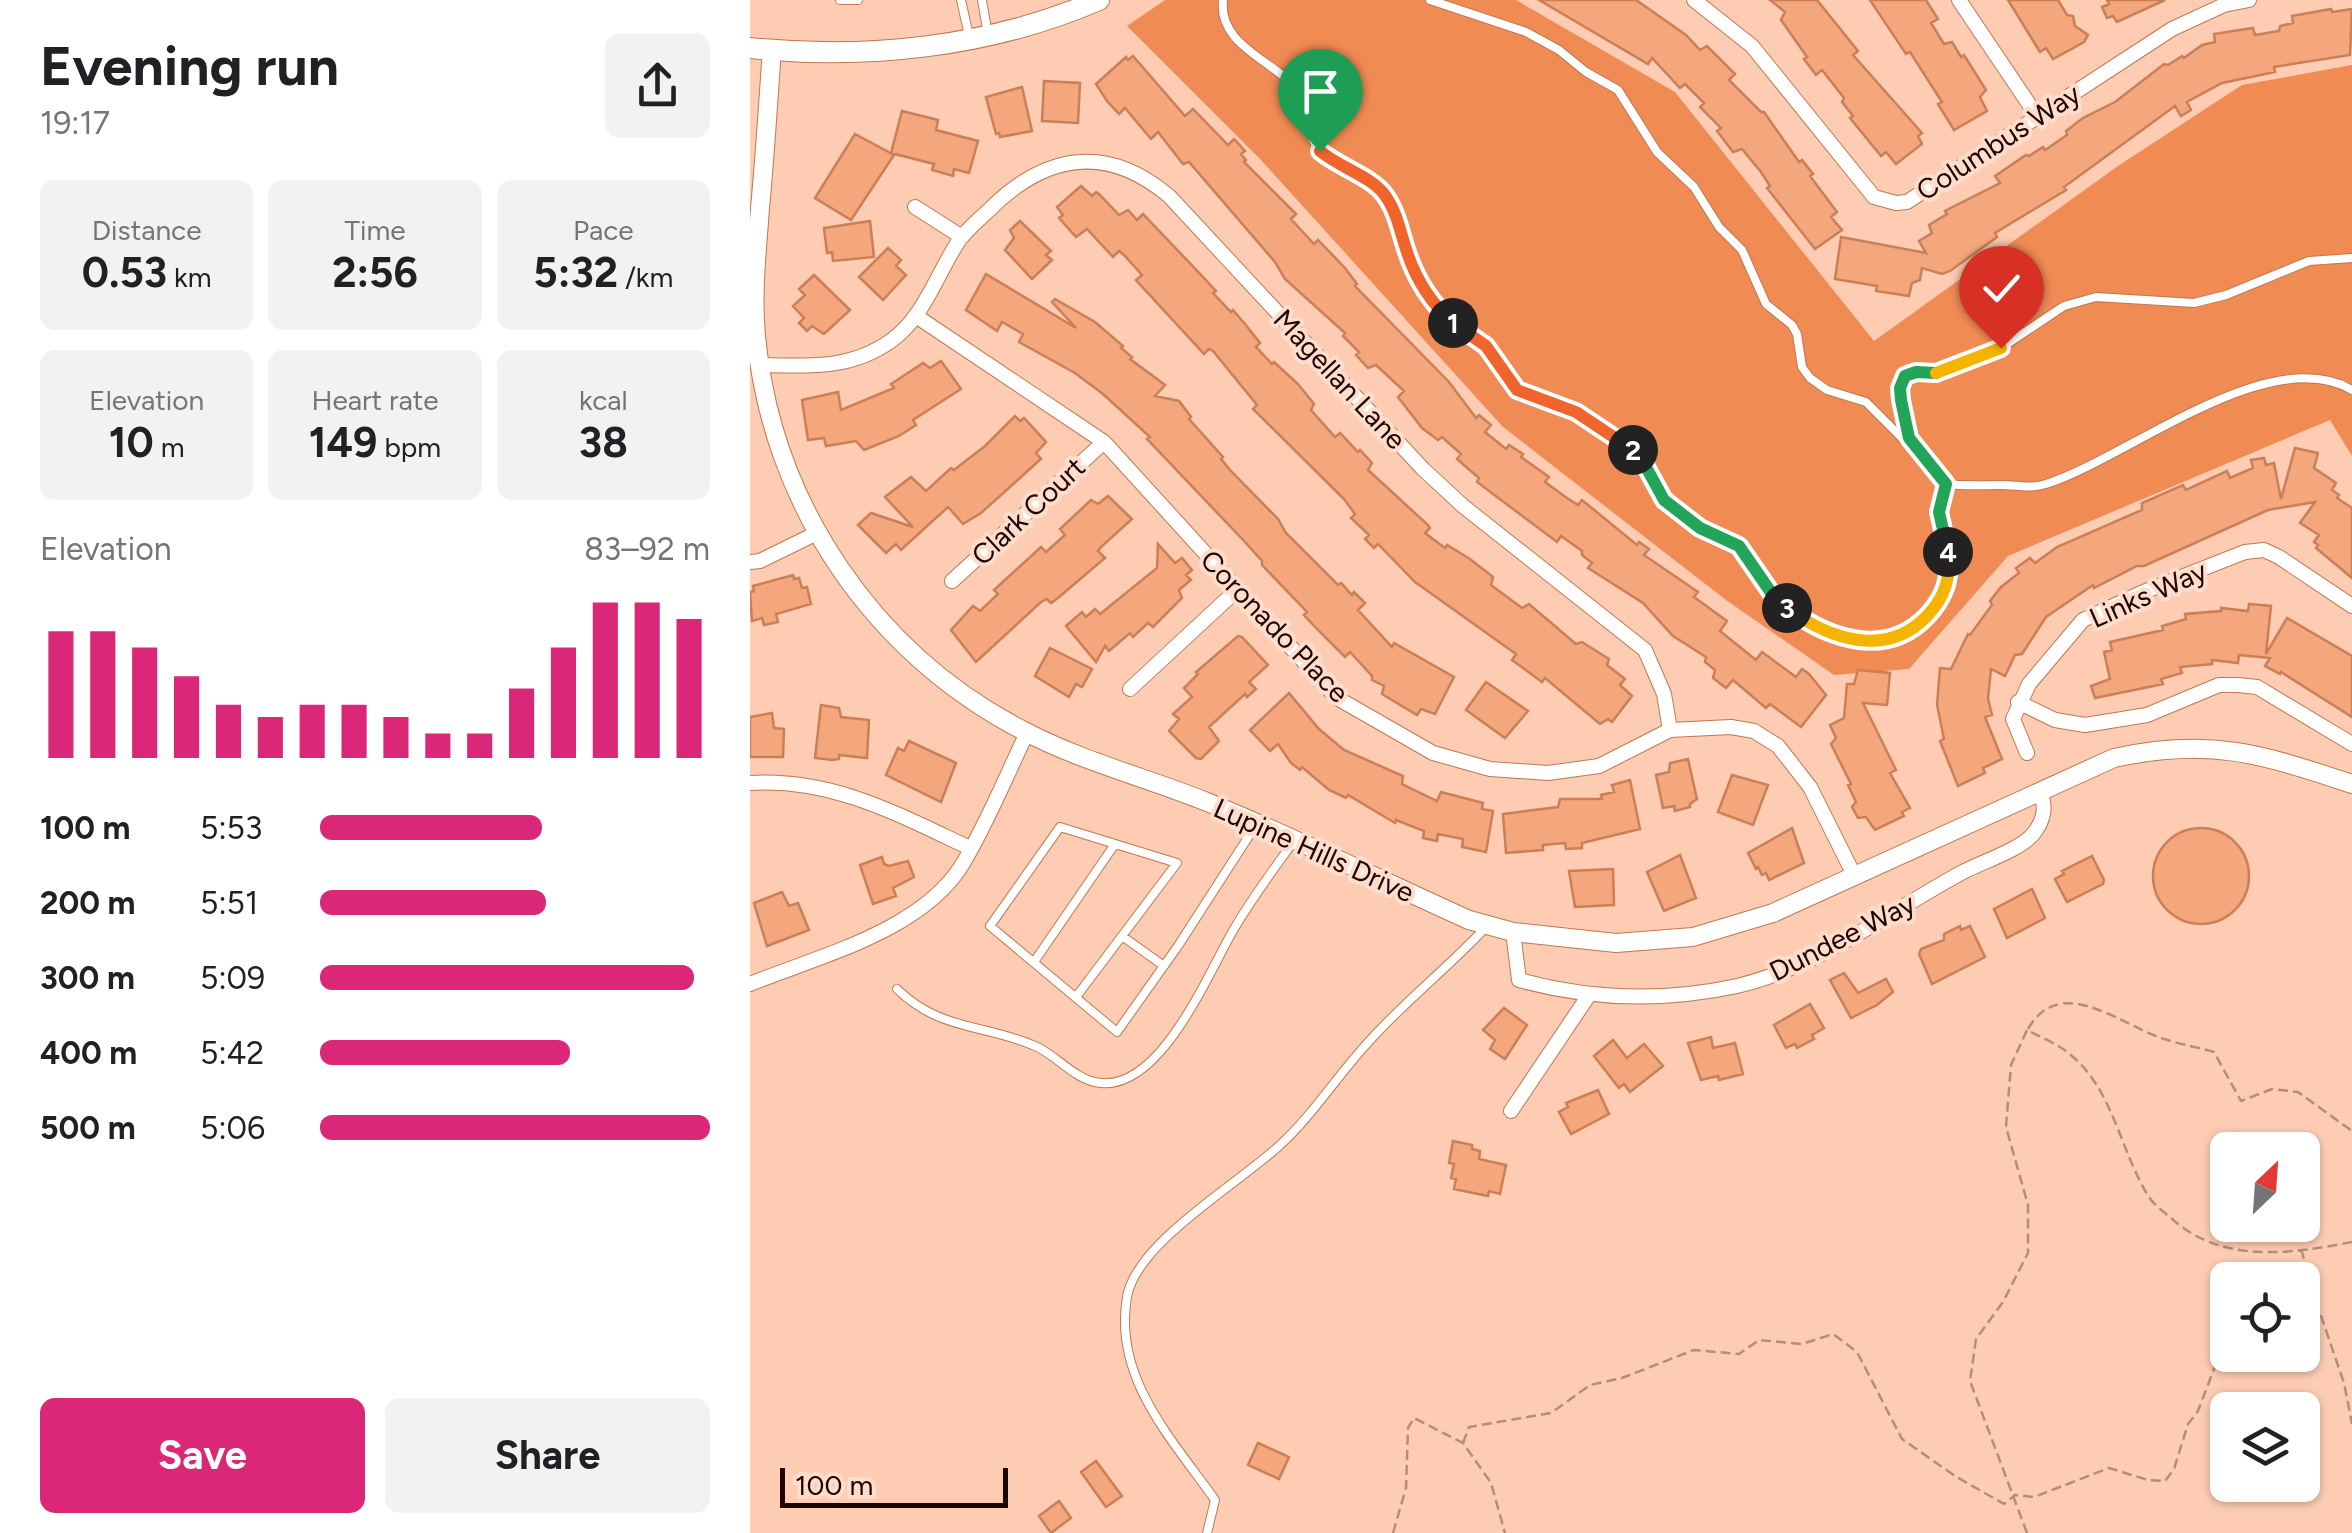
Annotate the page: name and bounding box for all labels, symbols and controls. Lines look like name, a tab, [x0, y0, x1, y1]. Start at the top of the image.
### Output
text: Evening run	[40, 33, 339, 99]
button: share	[605, 33, 710, 138]
pin	[1278, 49, 1363, 152]
icon: arrive	[1293, 64, 1348, 119]
street label: Columbus Way	[1910, 76, 2087, 208]
text: 19:17	[40, 104, 110, 142]
text: Distance	[92, 213, 202, 247]
text: Time	[344, 213, 406, 247]
text: Pace	[573, 213, 634, 247]
pin	[1959, 246, 2044, 349]
text: 0.53	[82, 247, 167, 298]
text: 2:56	[332, 247, 418, 298]
text: 5:32	[533, 247, 618, 298]
text: km	[167, 260, 212, 294]
text: /km	[618, 260, 673, 294]
icon: check	[1974, 261, 2029, 316]
pin: 1	[1428, 298, 1478, 348]
street label: Magellan Lane	[1267, 302, 1413, 456]
text: 1	[1447, 306, 1459, 340]
text: Elevation	[89, 383, 204, 417]
text: Heart rate	[311, 383, 439, 417]
text: kcal	[579, 383, 628, 417]
text: 10	[109, 417, 154, 468]
text: 149	[309, 417, 377, 468]
text: 38	[579, 417, 628, 468]
pin: 2	[1608, 425, 1658, 475]
text: m	[154, 430, 185, 464]
text: bpm	[377, 430, 441, 464]
text: 2	[1625, 433, 1641, 467]
street label: Clark Court	[964, 450, 1092, 572]
pin: 4	[1923, 527, 1973, 577]
text: Elevation	[40, 530, 172, 568]
text: 83–92 m	[584, 530, 710, 568]
text: 4	[1939, 535, 1957, 569]
street label: Coronado Place	[1194, 543, 1356, 709]
street label: Links Way	[2084, 553, 2212, 635]
pin: 3	[1762, 583, 1812, 633]
text: 3	[1779, 591, 1795, 625]
street label: Lupine Hills Drive	[1209, 791, 1419, 909]
text: 100 m	[40, 809, 131, 847]
text: 5:53	[200, 809, 262, 847]
text: 200 m	[40, 884, 136, 922]
text: 5:51	[200, 884, 258, 922]
street label: Dundee Way	[1763, 886, 1921, 988]
text: 300 m	[40, 959, 135, 997]
text: 5:09	[200, 959, 265, 997]
text: 400 m	[40, 1034, 137, 1072]
text: 5:42	[200, 1034, 264, 1072]
text: 500 m	[40, 1109, 136, 1147]
text: 5:06	[200, 1109, 265, 1147]
north arrow	[2210, 1132, 2320, 1242]
map controls	[2210, 1132, 2320, 1502]
button: locate	[2210, 1262, 2320, 1372]
button: layers	[2210, 1392, 2320, 1502]
button: Save	[40, 1398, 365, 1513]
button: Share	[385, 1398, 710, 1513]
scale bar	[780, 1463, 1008, 1508]
text: 100 m	[795, 1468, 873, 1502]

